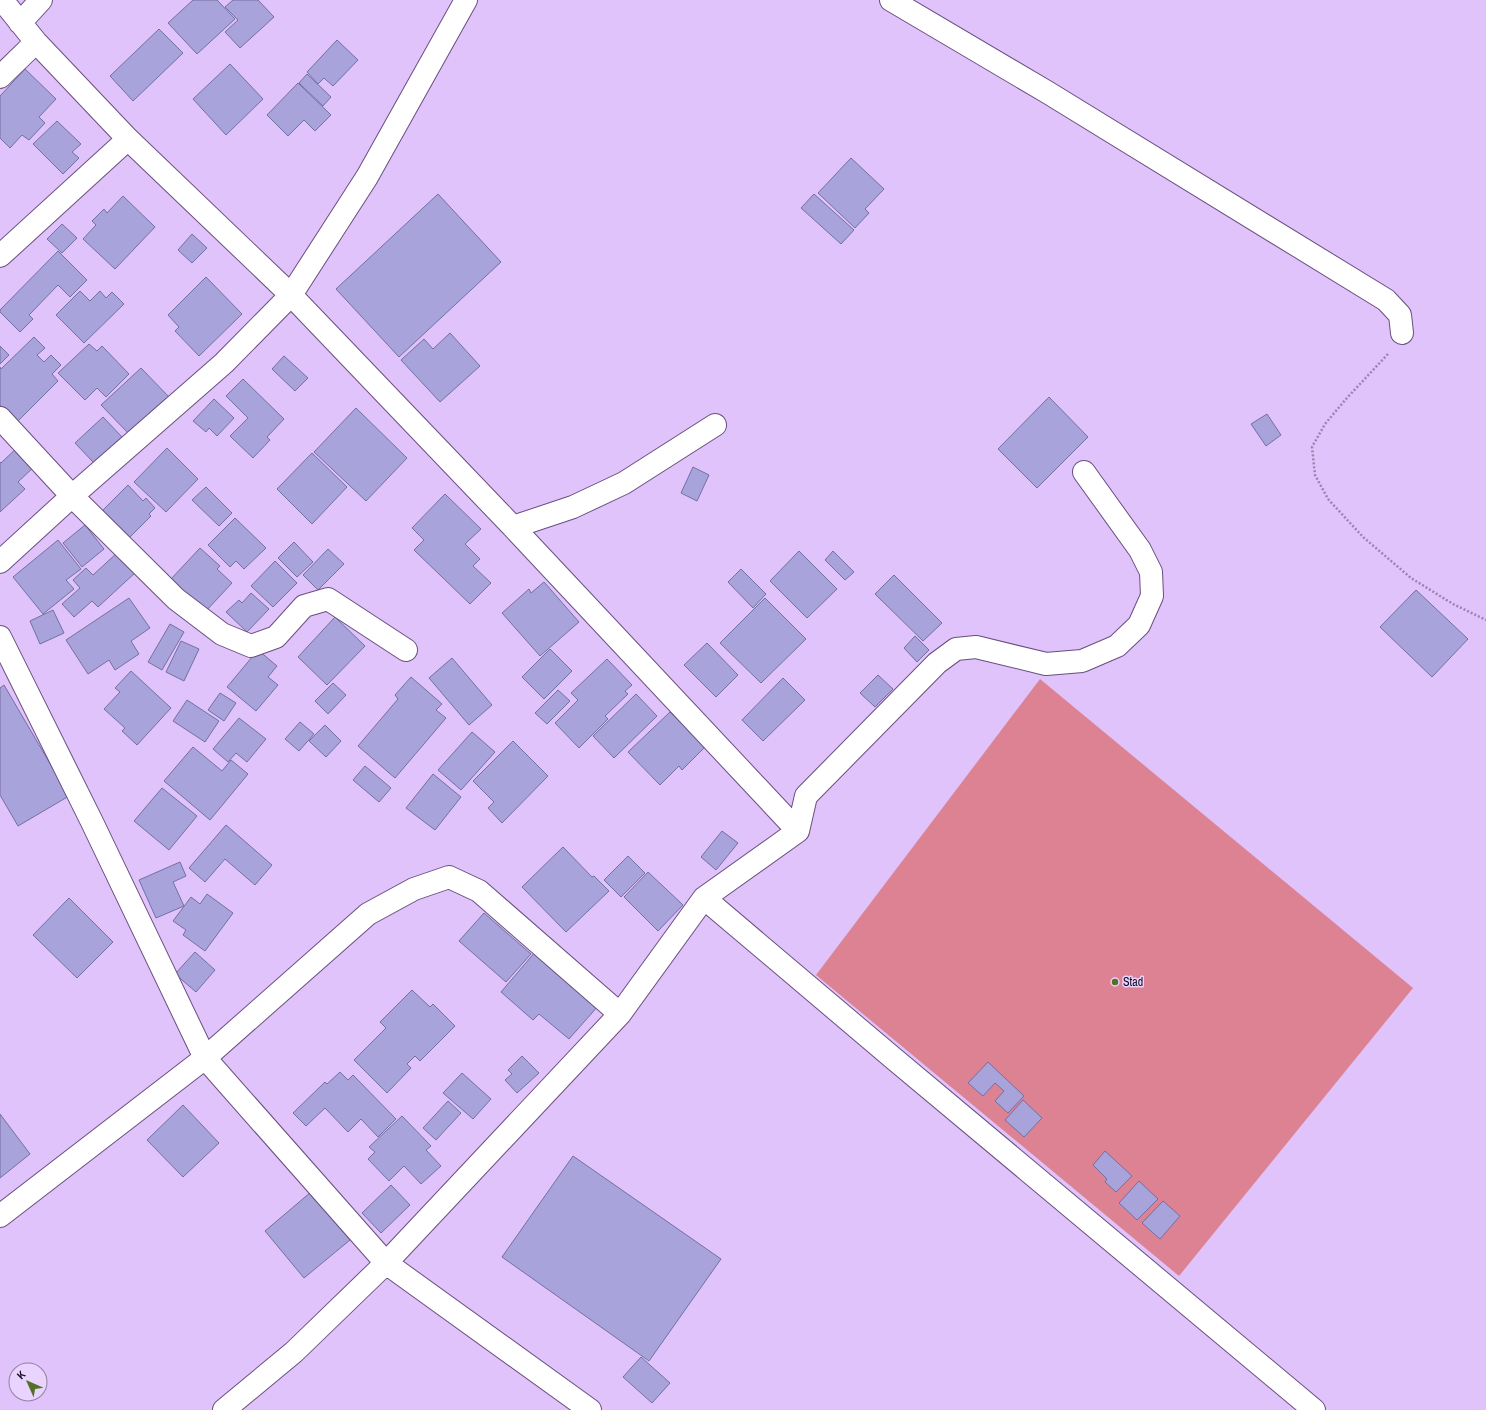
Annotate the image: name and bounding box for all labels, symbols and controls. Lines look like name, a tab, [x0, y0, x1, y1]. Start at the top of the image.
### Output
place label: Stad	[1123, 974, 1143, 990]
marker: Stad	[1110, 977, 1120, 987]
north arrow	[8, 1362, 48, 1402]
text: K	[14, 1367, 29, 1382]

